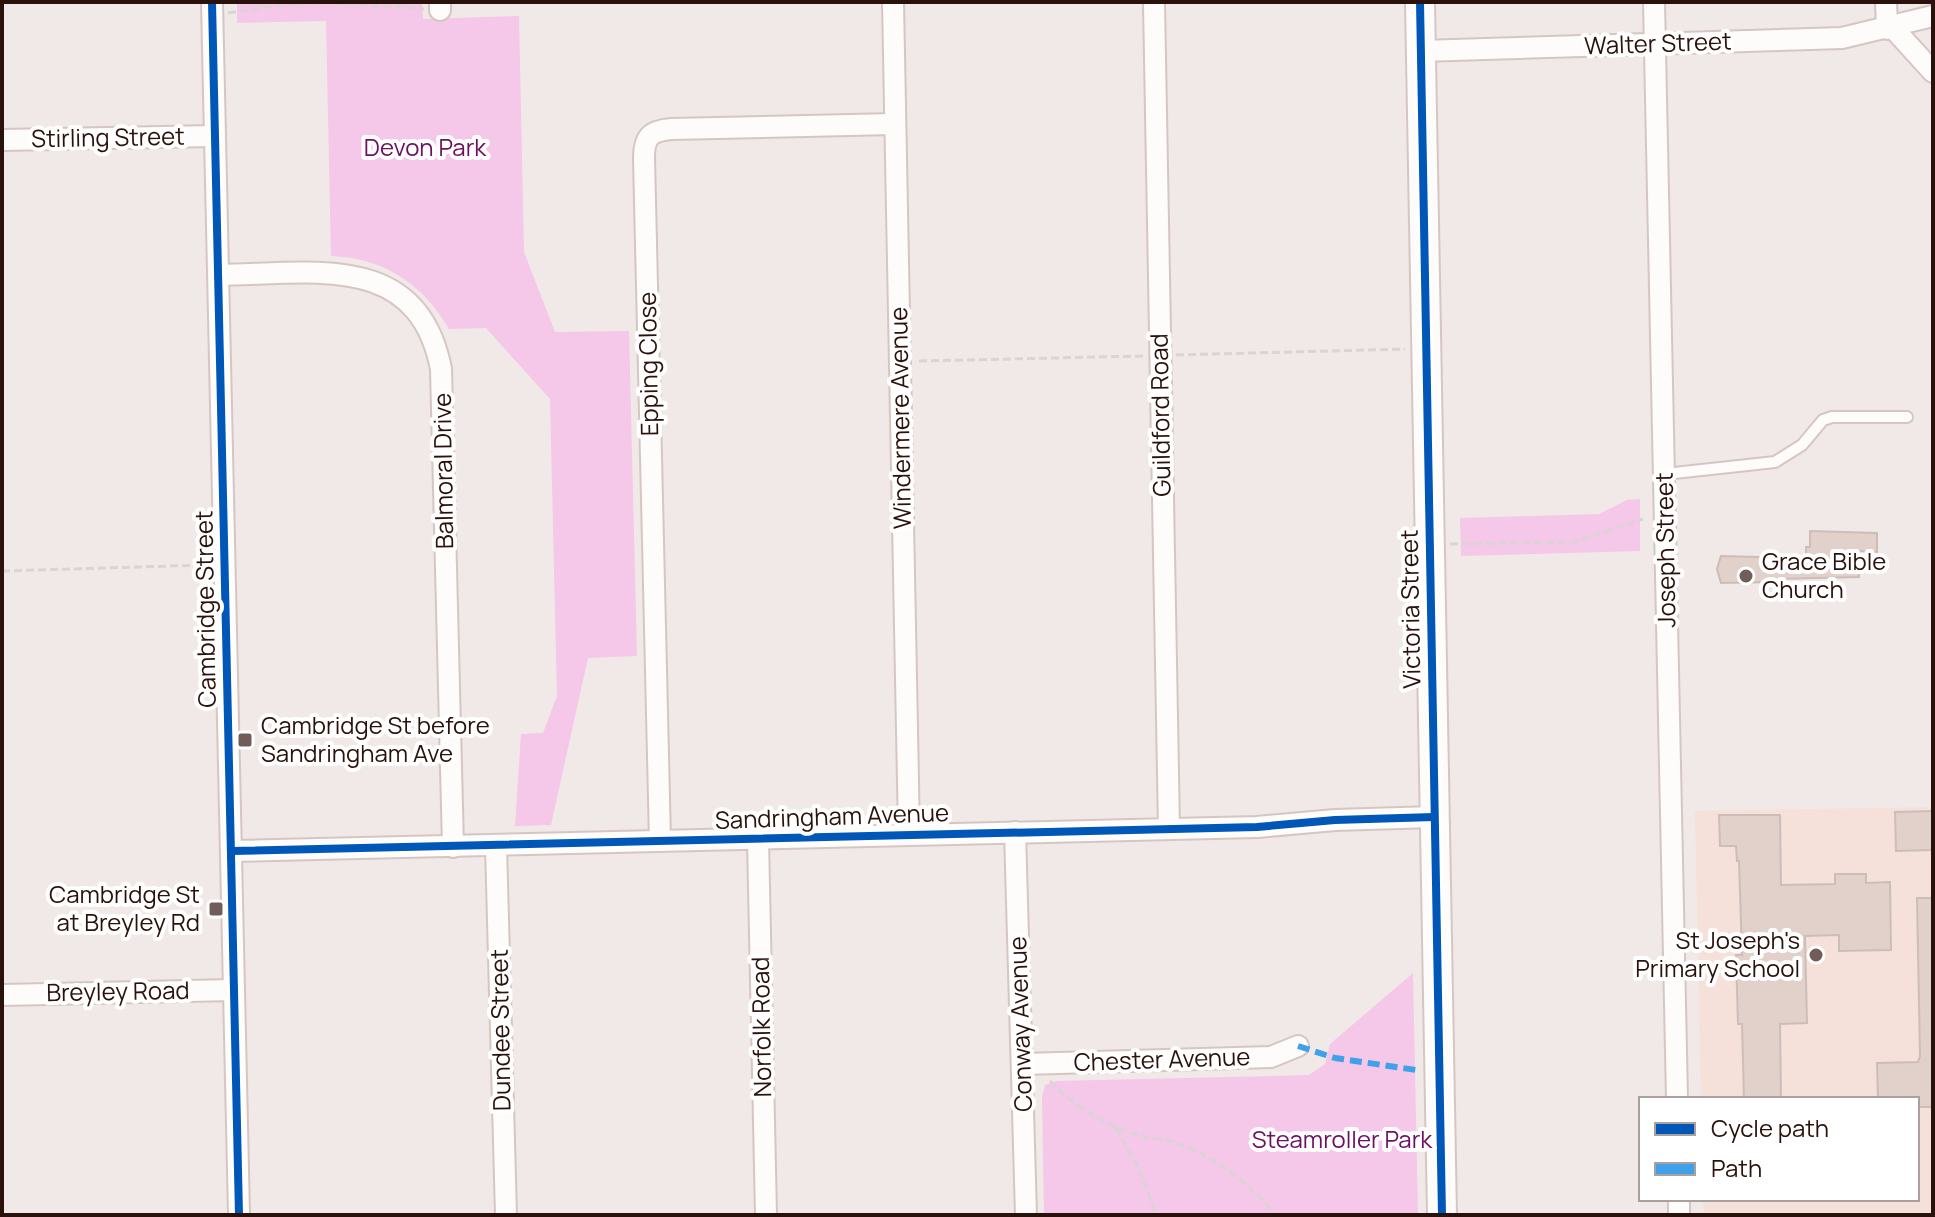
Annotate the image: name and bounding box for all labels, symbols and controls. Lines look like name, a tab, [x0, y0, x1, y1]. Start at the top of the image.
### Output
street label: Walter Street	[1584, 23, 1732, 62]
street label: Stirling Street	[31, 119, 185, 154]
park label: Devon Park	[364, 130, 487, 163]
street label: Epping Close	[630, 292, 665, 437]
street label: Windermere Avenue	[881, 307, 918, 529]
street label: Guildford Road	[1142, 333, 1177, 497]
street label: Balmoral Drive	[425, 393, 460, 549]
street label: Joseph Street	[1647, 472, 1682, 628]
street label: Cambridge Street	[186, 510, 223, 708]
street label: Victoria Street	[1392, 529, 1427, 689]
place label: Grace Bible Church	[1762, 544, 1886, 605]
marker: Grace Bible Church	[1737, 567, 1755, 585]
place label: Cambridge St before Sandringham Ave	[261, 708, 490, 769]
marker: Cambridge St before Sandringham Ave	[236, 731, 254, 749]
street label: Sandringham Avenue	[714, 795, 950, 836]
place label: Cambridge St at Breyley Rd	[49, 877, 200, 938]
marker: Cambridge St at Breyley Rd	[207, 900, 225, 918]
place label: St Joseph's Primary School	[1635, 923, 1800, 984]
street label: Conway Avenue	[1000, 936, 1039, 1112]
marker: St Joseph's Primary School	[1807, 946, 1825, 964]
street label: Dundee Street	[482, 949, 517, 1111]
street label: Norfolk Road	[743, 956, 778, 1098]
street label: Breyley Road	[46, 973, 190, 1008]
street label: Chester Avenue	[1073, 1039, 1251, 1078]
legend	[1639, 1097, 1919, 1201]
text: Cycle path	[1711, 1111, 1829, 1144]
park label: Steamroller Park	[1252, 1122, 1433, 1155]
text: Path	[1711, 1151, 1762, 1184]

